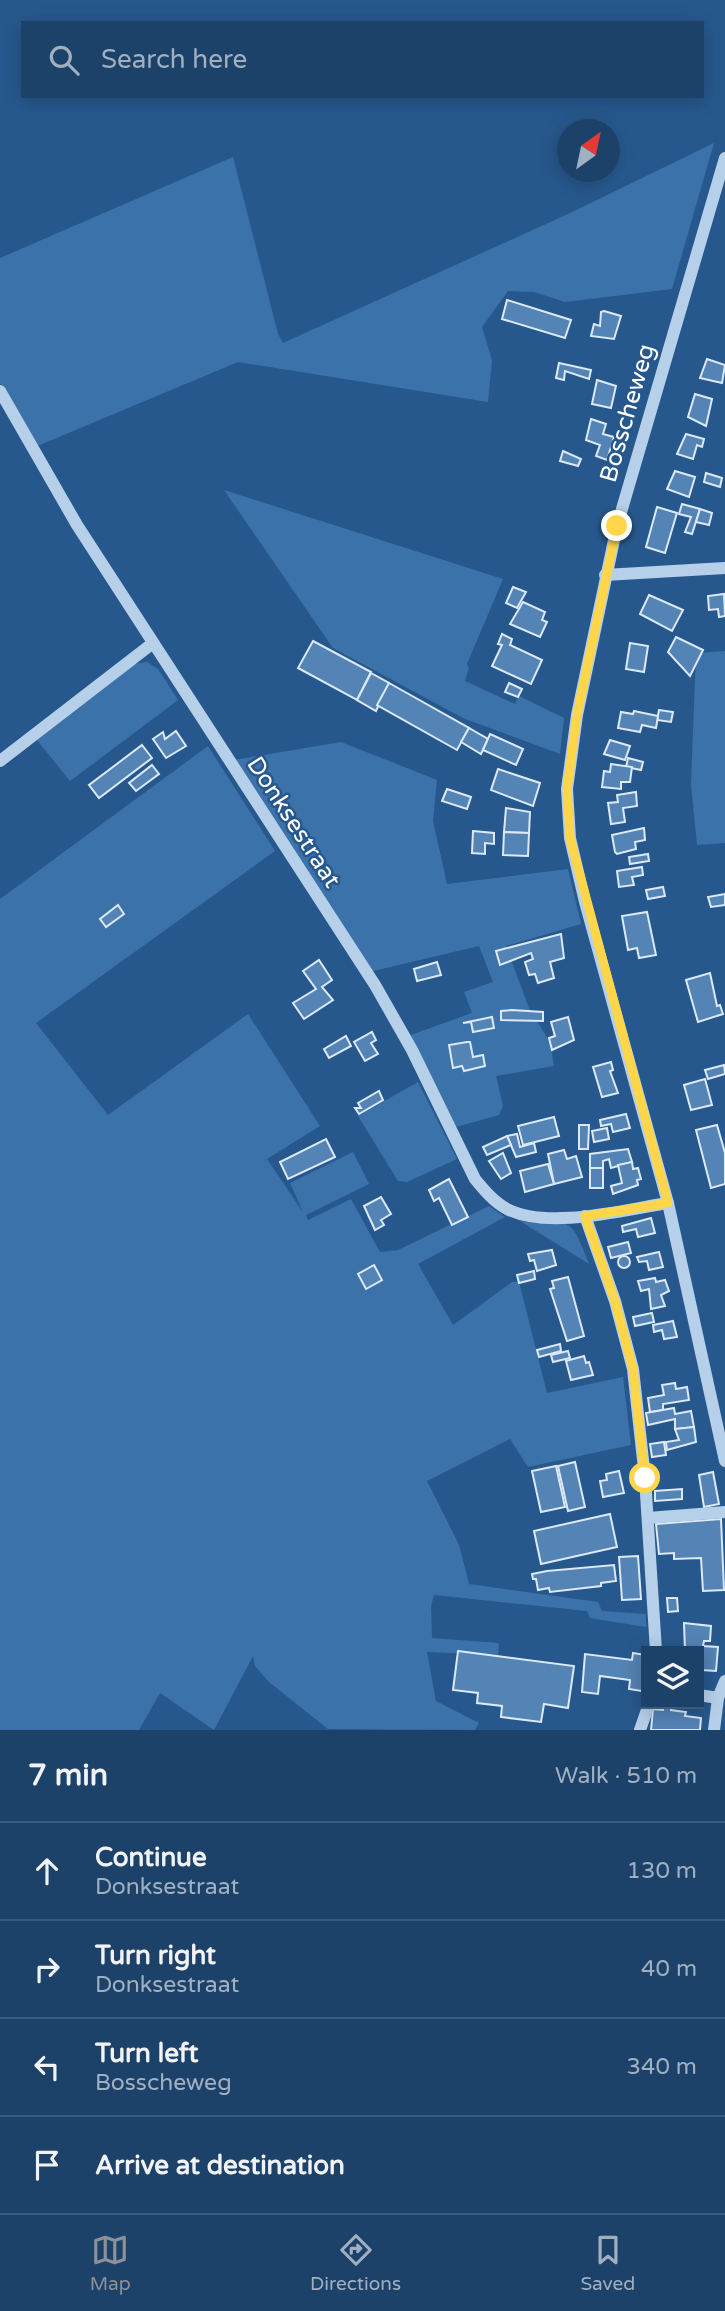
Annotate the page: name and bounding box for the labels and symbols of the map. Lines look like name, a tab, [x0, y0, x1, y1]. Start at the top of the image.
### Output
north arrow	[557, 119, 620, 182]
street label: Bosscheweg	[594, 341, 661, 486]
route end	[601, 510, 632, 541]
street label: Donksestraat	[240, 751, 347, 893]
route start	[629, 1462, 660, 1493]

